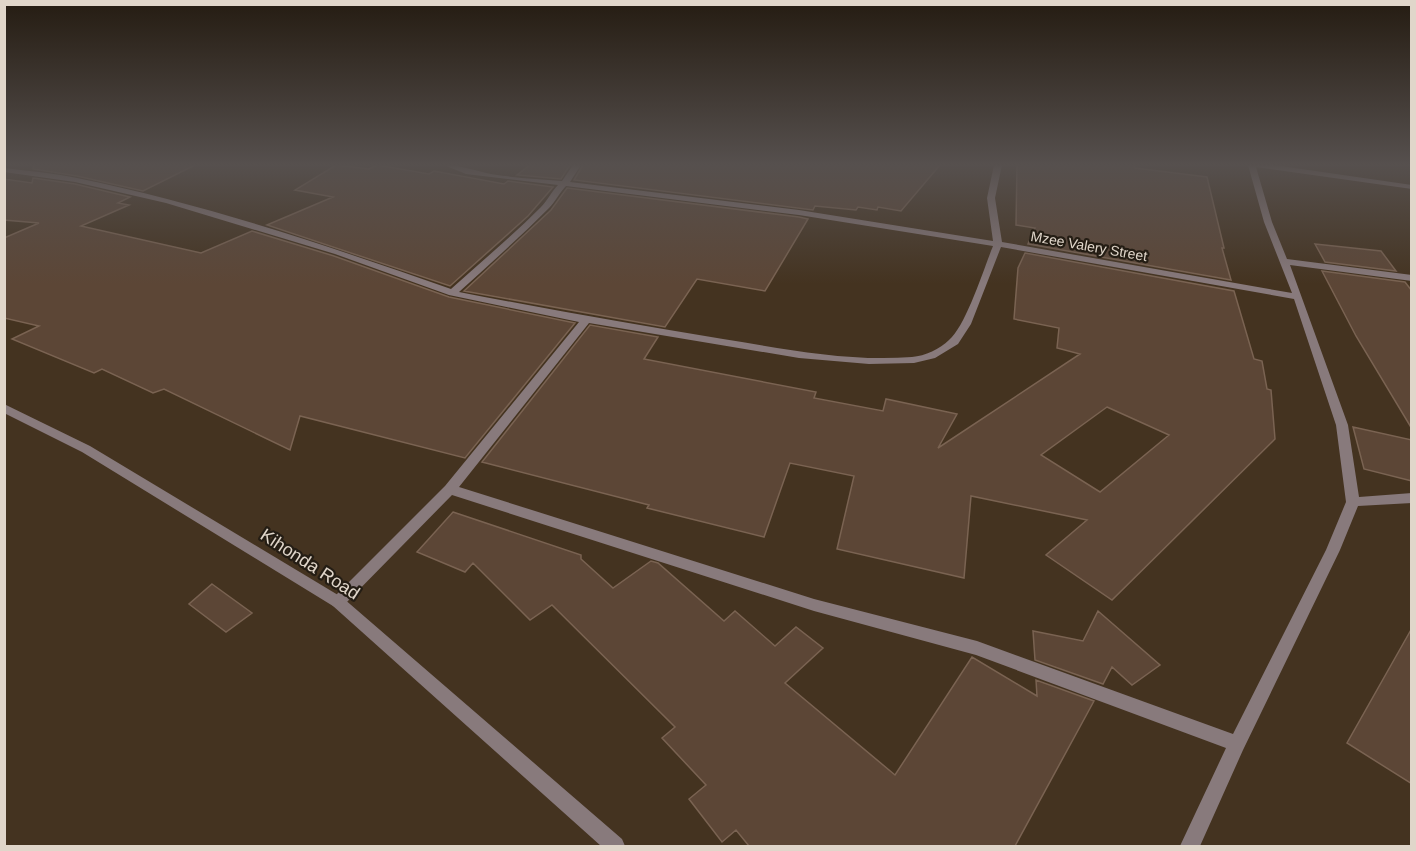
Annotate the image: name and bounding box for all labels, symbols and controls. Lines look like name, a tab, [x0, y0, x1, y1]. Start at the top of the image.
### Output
street label: Mzee Valery Street	[1029, 228, 1149, 264]
street label: Kihonda Road	[257, 525, 363, 603]

